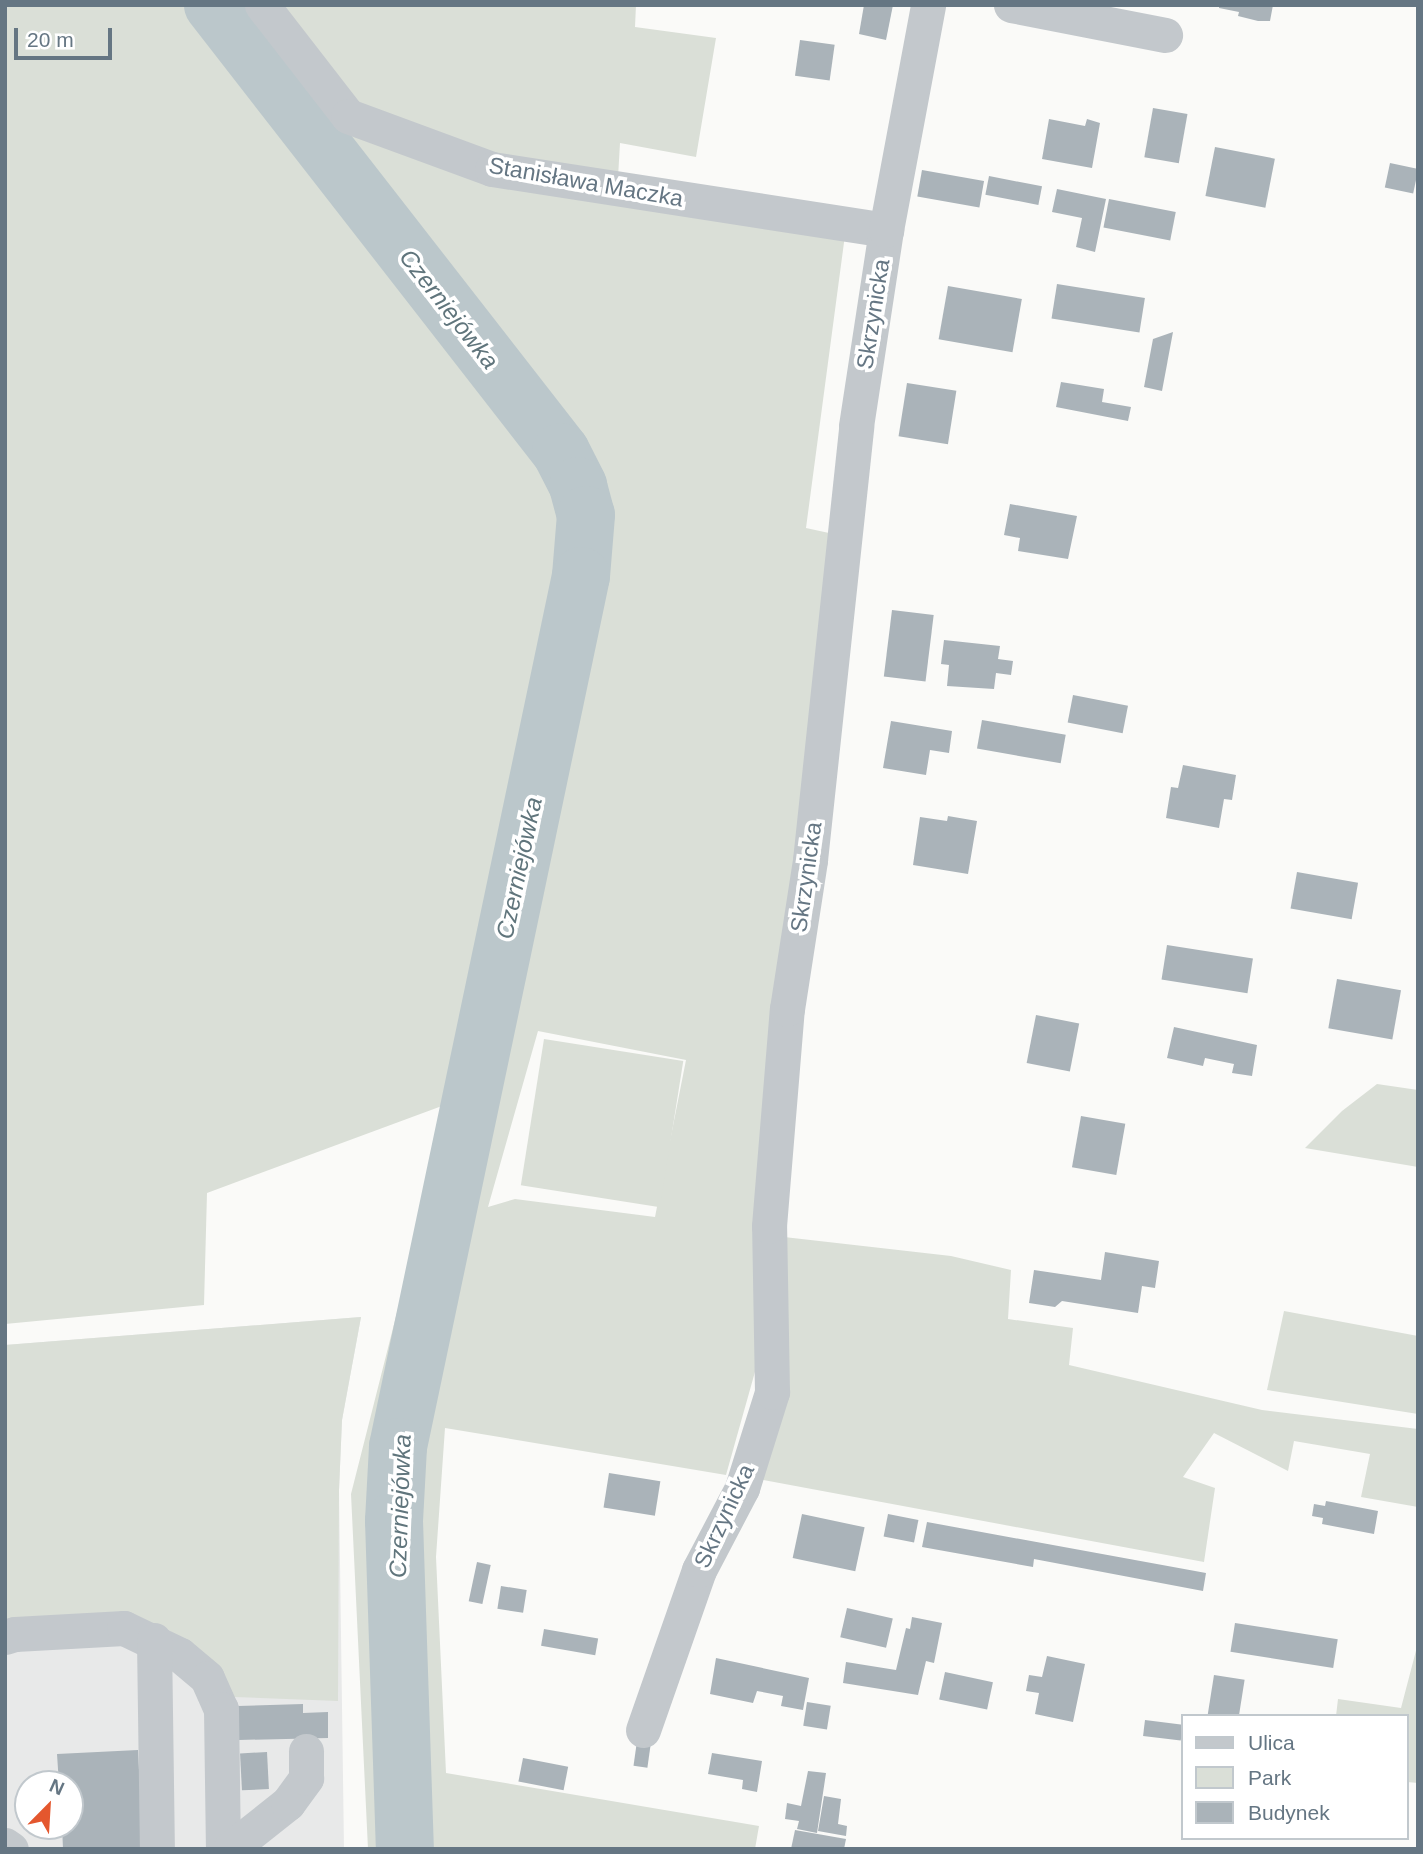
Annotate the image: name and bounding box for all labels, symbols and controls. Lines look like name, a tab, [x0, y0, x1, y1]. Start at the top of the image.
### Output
scale bar	[18, 14, 116, 58]
text: 20 m	[27, 28, 74, 51]
street label: Stanisława Maczka	[487, 151, 685, 213]
water label: Czerniejówka	[393, 243, 505, 375]
street label: Skrzynicka	[851, 257, 895, 371]
water label: Czerniejówka	[490, 795, 548, 941]
street label: Skrzynicka	[785, 820, 827, 934]
water label: Czerniejówka	[383, 1434, 417, 1578]
street label: Skrzynicka	[688, 1460, 760, 1572]
legend	[1182, 1714, 1409, 1840]
text: Ulica	[1248, 1731, 1295, 1754]
text: Park	[1248, 1766, 1291, 1789]
north arrow	[14, 1770, 84, 1840]
text: N	[46, 1775, 67, 1800]
text: Budynek	[1248, 1801, 1330, 1824]

